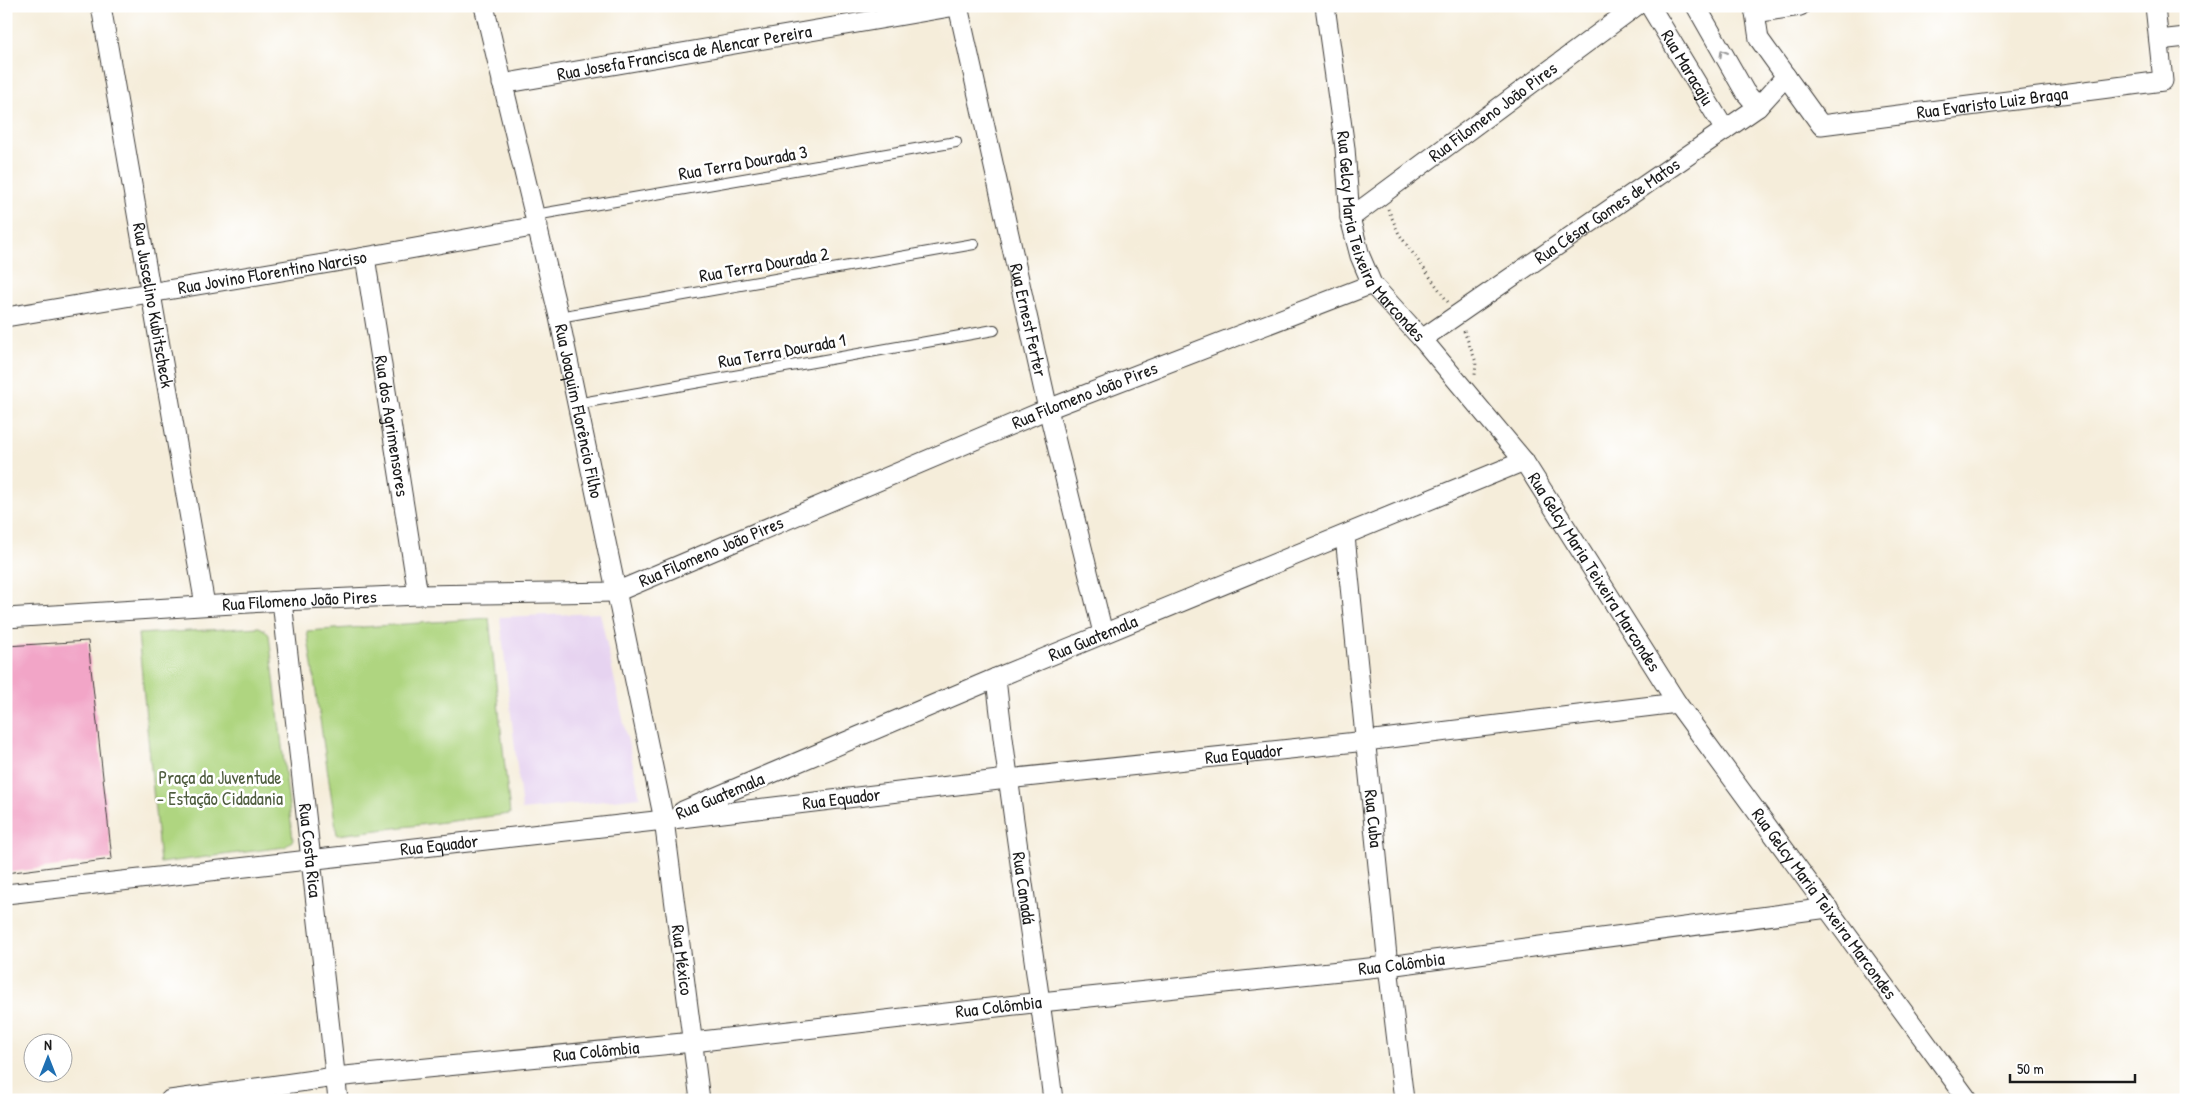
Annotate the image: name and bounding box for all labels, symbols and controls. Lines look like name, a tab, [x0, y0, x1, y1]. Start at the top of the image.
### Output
street label: Rua Josefa Francisca de Alencar Pereira	[555, 18, 813, 86]
street label: Rua Maracaju	[1655, 25, 1720, 110]
one-way arrow	[1719, 49, 1729, 58]
street label: Rua Filomeno João Pires	[1423, 55, 1562, 168]
street label: Rua Evaristo Luiz Braga	[1915, 80, 2069, 125]
street label: Rua Gelcy Maria Teixeira Marcondes	[1331, 129, 1432, 347]
street label: Rua Terra Dourada 3	[676, 139, 809, 186]
street label: Rua César Gomes de Matos	[1529, 152, 1685, 270]
street label: Rua Juscelino Kubitscheck	[127, 221, 180, 391]
street label: Rua Terra Dourada 2	[697, 241, 831, 288]
street label: Rua Jovino Florentino Narciso	[176, 244, 368, 300]
street label: Rua Ernest Ferter	[1004, 261, 1053, 379]
street label: Rua Joaquim Florêncio Filho	[549, 322, 609, 500]
street label: Rua Terra Dourada 1	[716, 327, 848, 374]
street label: Rua dos Agrimensores	[369, 353, 415, 498]
street label: Rua Filomeno João Pires	[1008, 355, 1161, 435]
street label: Rua Gelcy Maria Teixeira Marcondes	[1522, 467, 1667, 676]
street label: Rua Filomeno João Pires	[635, 510, 787, 593]
street label: Rua Filomeno João Pires	[221, 584, 377, 617]
street label: Rua Guatemala	[1045, 608, 1141, 667]
street label: Rua Equador	[1204, 737, 1284, 770]
park label: Praça da Juventude - Estação Cidadania	[157, 765, 283, 811]
street label: Rua Guatemala	[672, 766, 768, 825]
street label: Rua Equador	[801, 781, 882, 815]
street label: Rua Cuba	[1358, 788, 1389, 849]
street label: Rua Costa Rica	[293, 802, 328, 899]
street label: Rua Gelcy Maria Teixeira Marcondes	[1746, 803, 1903, 1004]
street label: Rua Equador	[399, 828, 480, 862]
street label: Rua Canadá	[1007, 850, 1042, 926]
street label: Rua México	[666, 923, 699, 997]
street label: Rua Colômbia	[1357, 946, 1446, 981]
street label: Rua Colômbia	[954, 989, 1043, 1024]
north arrow	[22, 1034, 72, 1084]
street label: Rua Colômbia	[552, 1034, 640, 1068]
text: N	[44, 1035, 52, 1054]
scale bar	[2010, 1051, 2134, 1083]
text: 50 m	[2017, 1058, 2044, 1079]

